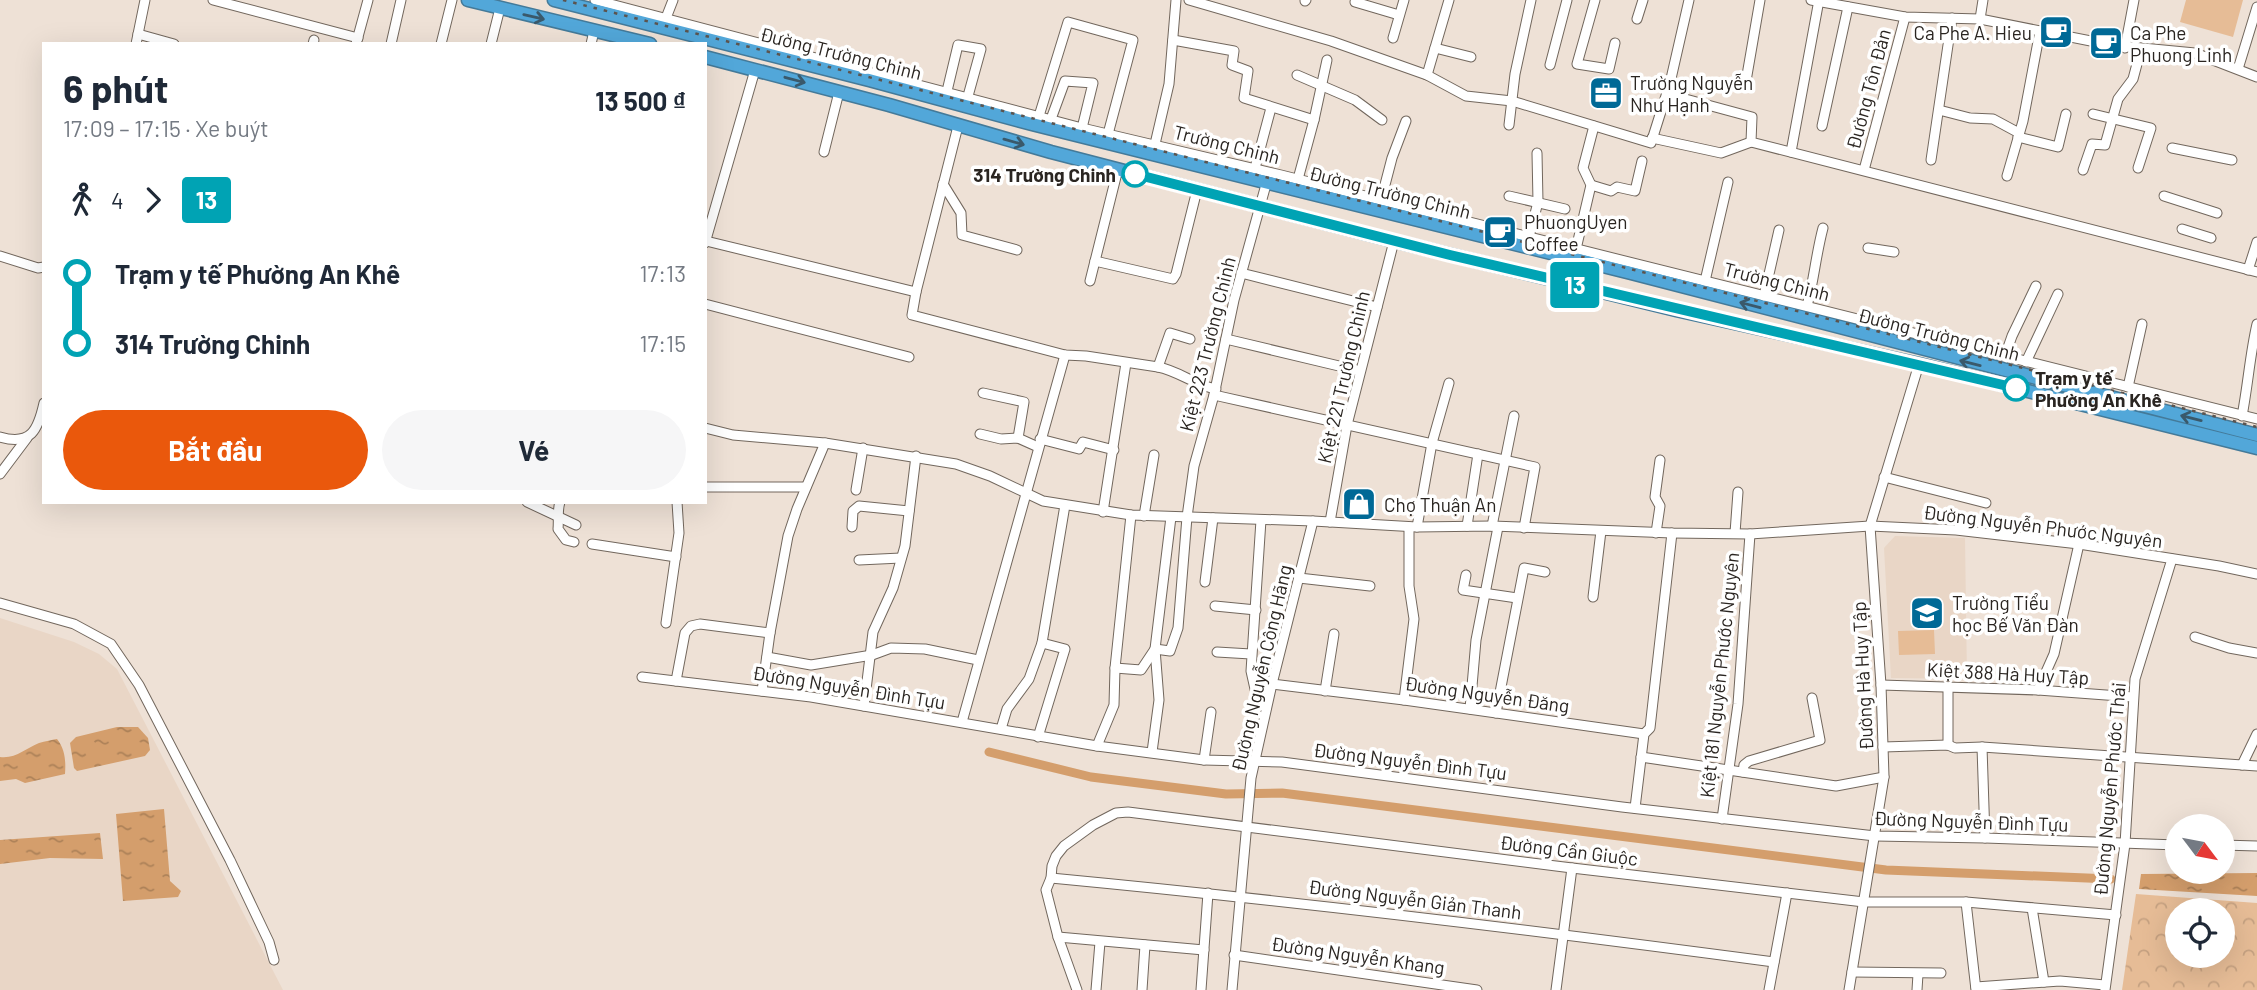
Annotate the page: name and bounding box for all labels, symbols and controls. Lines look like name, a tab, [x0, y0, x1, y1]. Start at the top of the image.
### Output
one-way arrow	[522, 10, 545, 24]
cafe icon: Ca Phe A. Hieu	[2037, 13, 2075, 51]
place label: Ca Phe A. Hieu	[1914, 21, 2032, 44]
place label: Ca Phe Phuong Linh	[2130, 21, 2232, 66]
street label: Đường Trường Chinh	[758, 22, 924, 84]
cafe icon: Ca Phe Phuong Linh	[2087, 24, 2125, 62]
street label: Đường Tôn Đản	[1841, 26, 1895, 152]
text: 6 phút	[63, 65, 169, 111]
place label: Trường Nguyễn Như Hạnh	[1630, 71, 1753, 116]
office icon: Trường Nguyễn Như Hạnh	[1587, 74, 1625, 112]
one-way arrow	[784, 75, 806, 88]
text: 13 500 ₫	[595, 85, 686, 116]
text: 17:09 – 17:15 · Xe buýt	[63, 114, 269, 142]
street label: Trường Chinh	[1172, 120, 1282, 168]
one-way arrow	[1002, 136, 1025, 149]
marker: 314 Trường Chinh	[1122, 161, 1148, 187]
street label: Đường Trường Chinh	[1307, 161, 1473, 223]
place label: 314 Trường Chinh	[973, 163, 1116, 186]
icon: walk	[63, 181, 101, 219]
icon: forward	[134, 181, 172, 219]
text: 13	[196, 185, 217, 214]
text: 4	[111, 186, 124, 214]
place label: PhuongUyen Coffee	[1524, 210, 1628, 255]
cafe icon: PhuongUyen Coffee	[1481, 213, 1519, 251]
street label: Kiệt 223 Trường Chinh	[1174, 254, 1240, 434]
street label: Trường Chinh	[1722, 257, 1832, 305]
text: Trạm y tế Phường An Khê	[115, 258, 400, 289]
text: 17:13	[639, 259, 686, 287]
line badge: 13	[1544, 262, 1606, 308]
text: 13	[1564, 270, 1586, 299]
street label: Kiệt 221 Trường Chinh	[1312, 289, 1374, 465]
one-way arrow	[1739, 298, 1762, 311]
street label: Đường Trường Chinh	[1856, 303, 2022, 365]
text: 314 Trường Chinh	[115, 328, 310, 359]
text: 17:15	[639, 329, 686, 357]
one-way arrow	[1959, 356, 1982, 369]
place label: Trạm y tế Phường An Khê	[2035, 366, 2162, 411]
marker: Trạm y tế Phường An Khê	[2003, 375, 2029, 401]
button: Bắt đầu	[63, 410, 368, 490]
button: Vé	[382, 410, 686, 490]
one-way arrow	[2180, 411, 2203, 424]
shop icon: Chợ Thuận An	[1340, 485, 1378, 523]
place label: Chợ Thuận An	[1384, 493, 1496, 516]
street label: Đường Nguyễn Phước Nguyên	[1922, 500, 2164, 552]
street label: Kiệt 181 Nguyễn Phước Nguyên	[1695, 551, 1743, 799]
street label: Đường Nguyễn Công Hãng	[1226, 562, 1296, 774]
place label: Trường Tiểu học Bế Văn Đàn	[1952, 591, 2079, 636]
school or university icon: Trường Tiểu học Bế Văn Đàn	[1908, 594, 1946, 632]
street label: Đường Hà Huy Tập	[1847, 601, 1877, 751]
street label: Kiệt 388 Hà Huy Tập	[1926, 657, 2090, 689]
street label: Đường Nguyễn Đình Tựu	[751, 660, 947, 714]
street label: Đường Nguyễn Đăng	[1403, 671, 1571, 717]
street label: Đường Nguyễn Phước Thái	[2088, 681, 2130, 897]
street label: Đường Nguyễn Đình Tựu	[1312, 738, 1508, 784]
street label: Đường Nguyễn Đình Tựu	[1873, 806, 2069, 836]
north arrow	[2165, 814, 2235, 884]
map controls	[2165, 814, 2235, 968]
street label: Đường Cần Giuộc	[1499, 830, 1639, 870]
street label: Đường Nguyễn Giản Thanh	[1307, 875, 1523, 923]
button: locate	[2165, 898, 2235, 968]
street label: Đường Nguyễn Khang	[1270, 931, 1446, 979]

